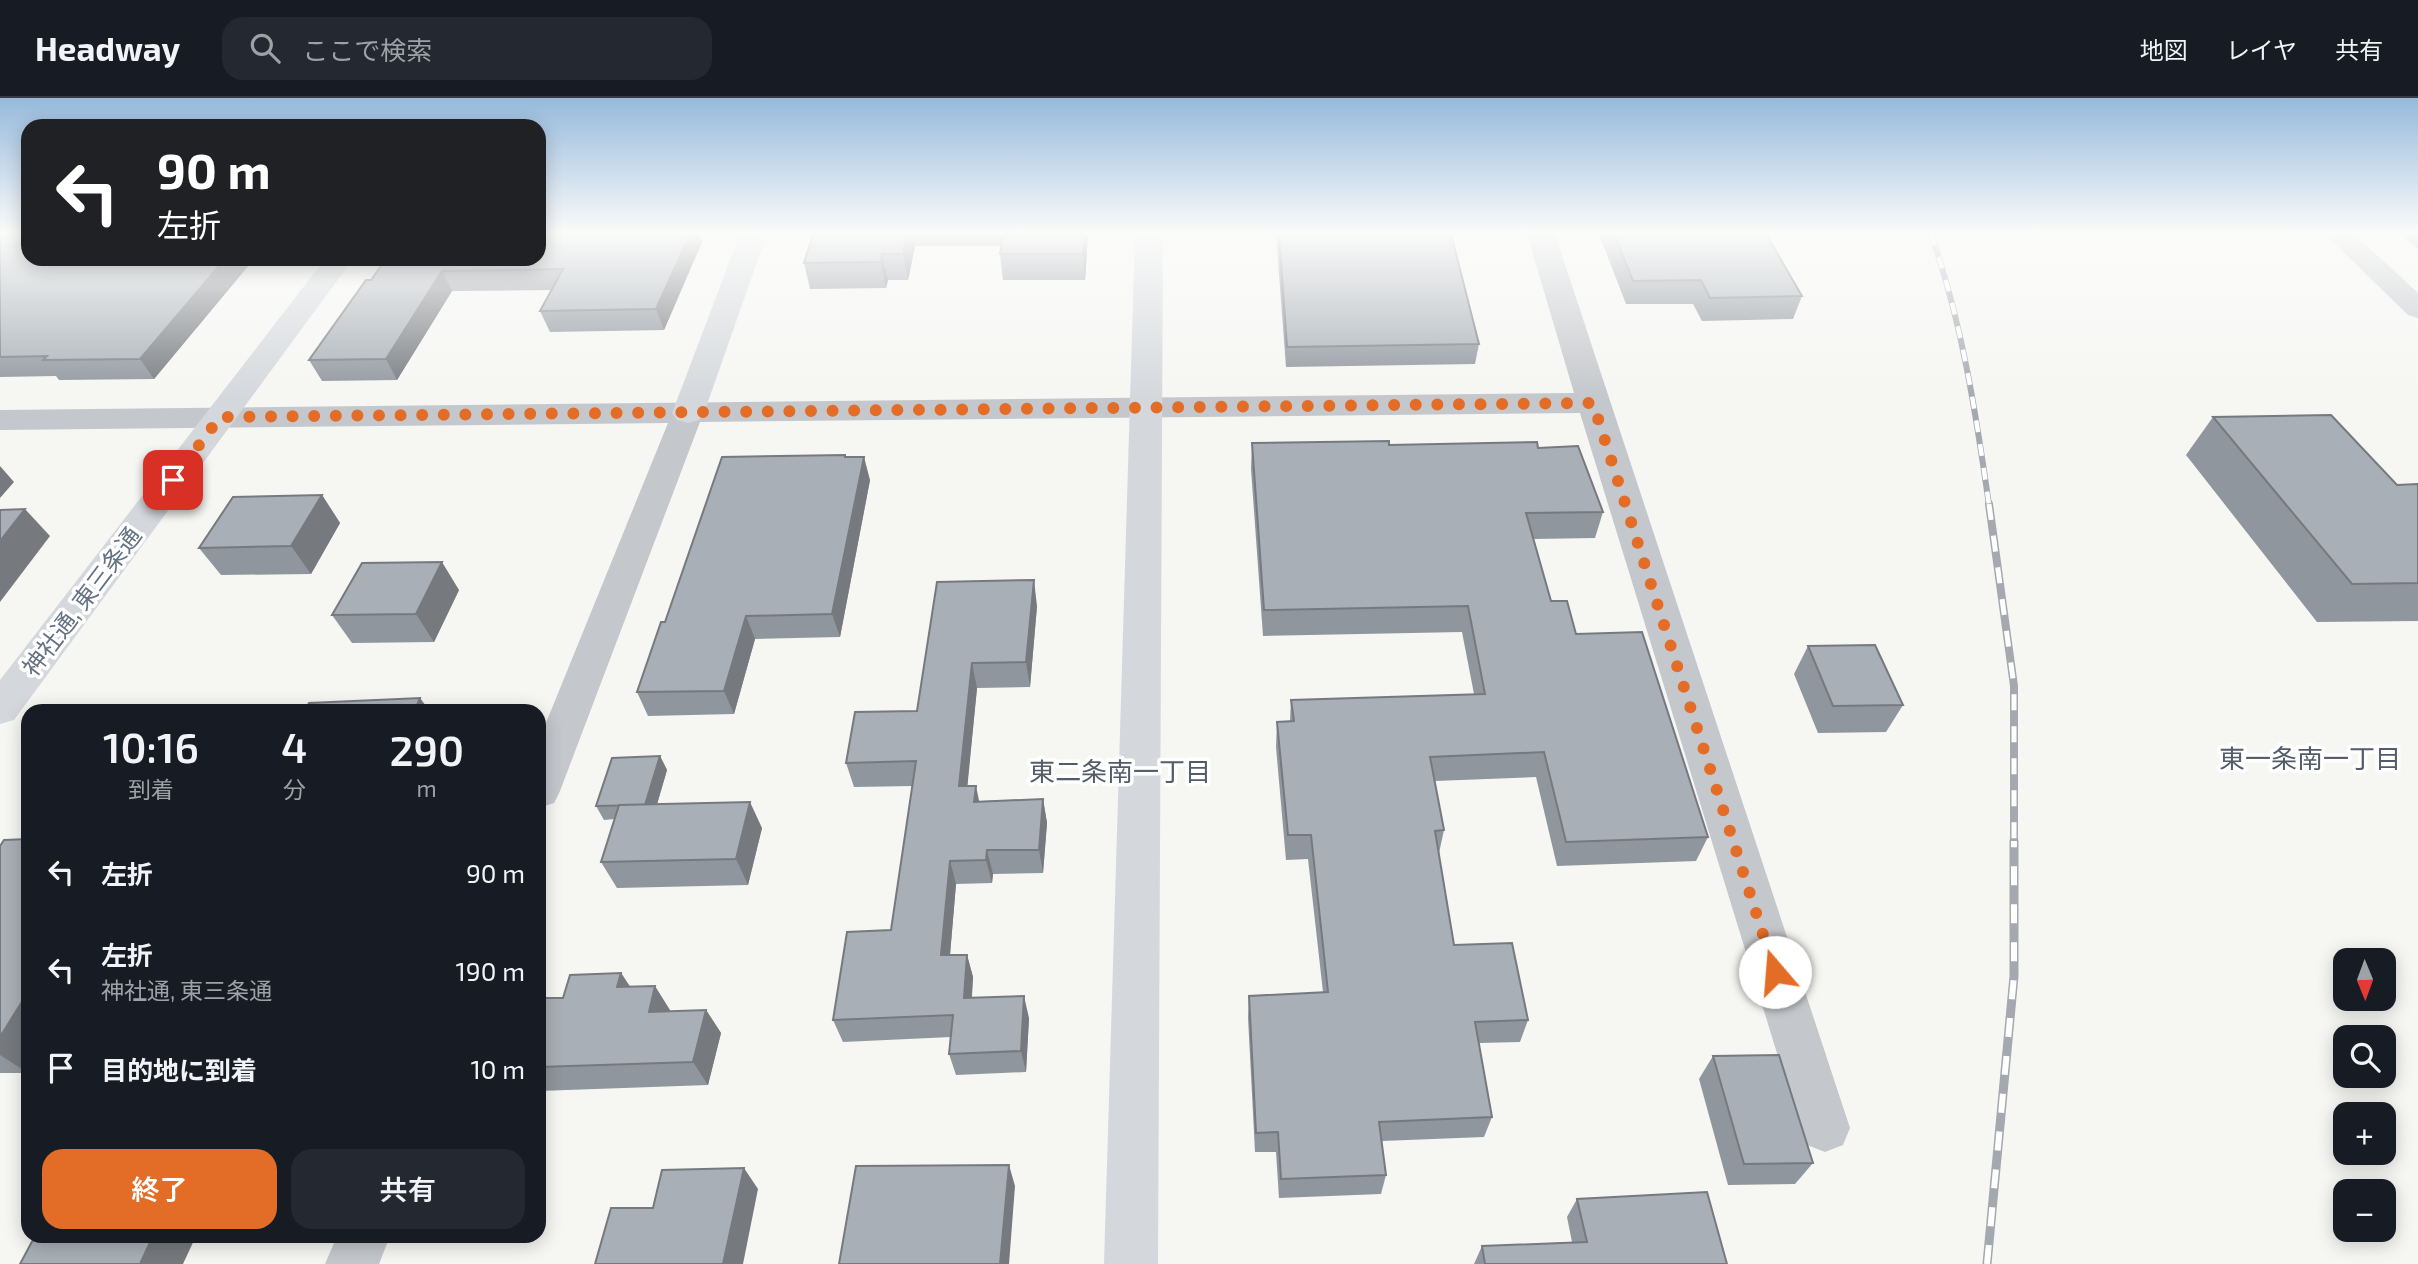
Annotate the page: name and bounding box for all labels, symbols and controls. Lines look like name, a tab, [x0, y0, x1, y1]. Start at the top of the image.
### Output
search box	[222, 17, 712, 80]
text: Headway	[35, 28, 180, 68]
icon: search	[246, 29, 284, 67]
text: ここで検索	[302, 34, 432, 65]
text: 地図	[2140, 35, 2188, 64]
text: レイヤ	[2226, 35, 2297, 64]
text: 共有	[2335, 35, 2383, 64]
text: 90 m	[157, 140, 271, 199]
icon: left	[42, 147, 133, 238]
text: 左折	[157, 205, 221, 243]
pin	[143, 450, 203, 510]
icon: arrive	[154, 461, 192, 499]
street label: 神社通, 東三条通	[16, 521, 146, 681]
text: 10:16	[103, 721, 199, 771]
text: 4	[281, 721, 307, 771]
text: 290	[389, 724, 464, 774]
district label: 東一条南一丁目	[2219, 742, 2401, 773]
district label: 東二条南一丁目	[1029, 755, 1211, 786]
text: m	[417, 774, 437, 802]
text: 到着	[128, 775, 174, 803]
text: 分	[283, 775, 306, 803]
icon: left	[42, 853, 80, 891]
text: 90 m	[466, 857, 525, 888]
text: 左折	[101, 858, 153, 889]
position arrow	[1738, 935, 1812, 1009]
text: 左折	[101, 939, 153, 970]
north arrow	[2333, 948, 2396, 1012]
map controls	[2333, 948, 2396, 1242]
icon: left	[42, 951, 80, 989]
text: 190 m	[456, 955, 525, 986]
text: 神社通, 東三条通	[101, 976, 272, 1004]
button: search	[2333, 1025, 2396, 1088]
icon: arrive	[42, 1049, 80, 1087]
text: 10 m	[470, 1053, 525, 1084]
text: 目的地に到着	[101, 1054, 257, 1085]
button: +	[2333, 1102, 2396, 1165]
button: 終了	[42, 1149, 277, 1229]
button: 共有	[291, 1149, 525, 1229]
button: −	[2333, 1179, 2396, 1242]

